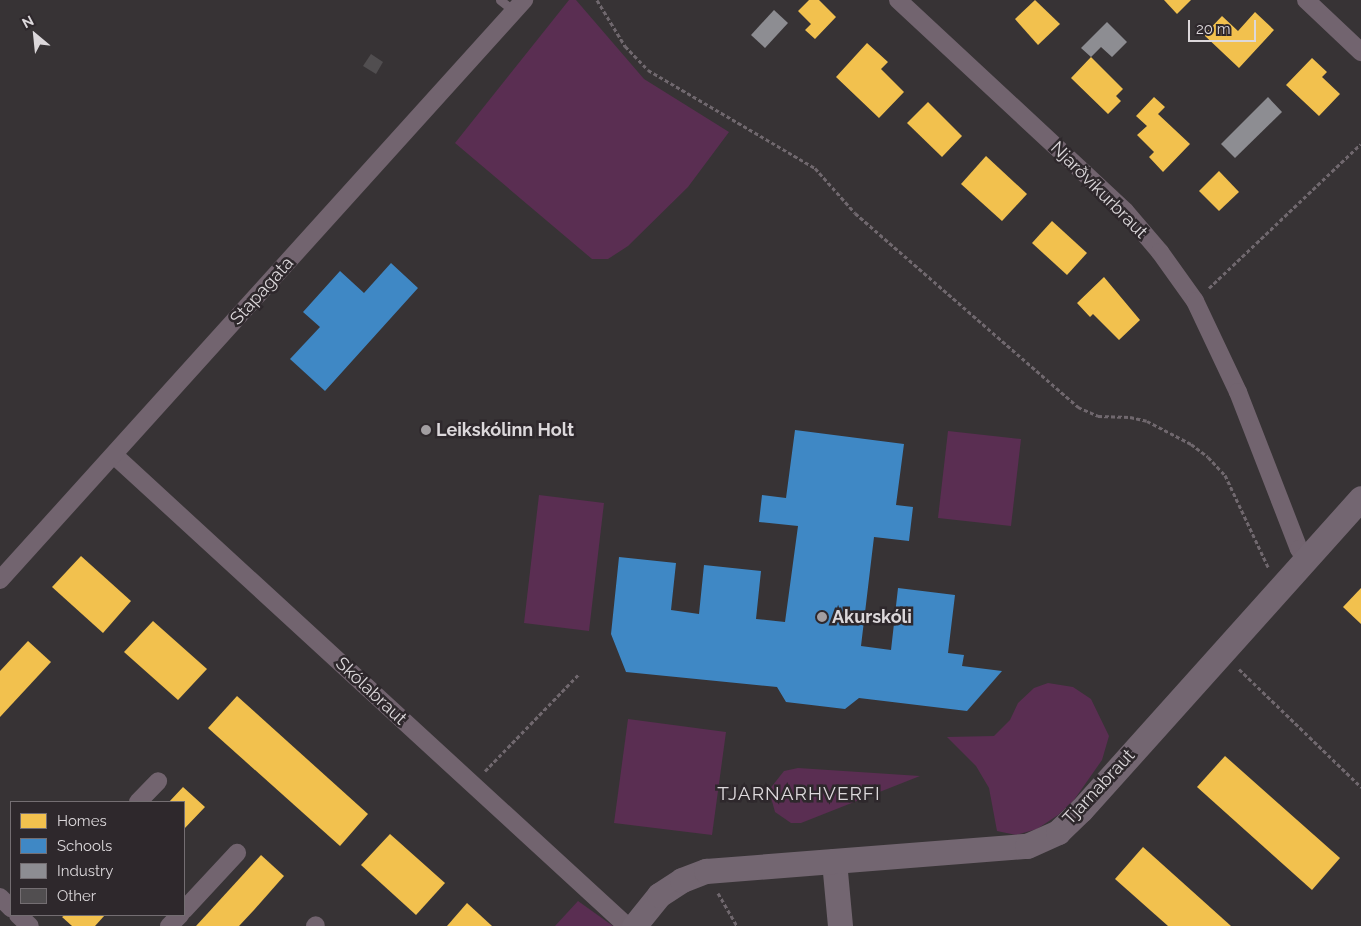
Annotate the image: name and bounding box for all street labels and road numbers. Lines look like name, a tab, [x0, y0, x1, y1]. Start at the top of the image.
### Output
street label: Njarðvíkurbraut	[1046, 137, 1152, 243]
street label: Stapagata	[226, 252, 298, 330]
street label: Skólabraut	[331, 653, 411, 729]
street label: Tjarnabraut	[1059, 745, 1139, 829]

